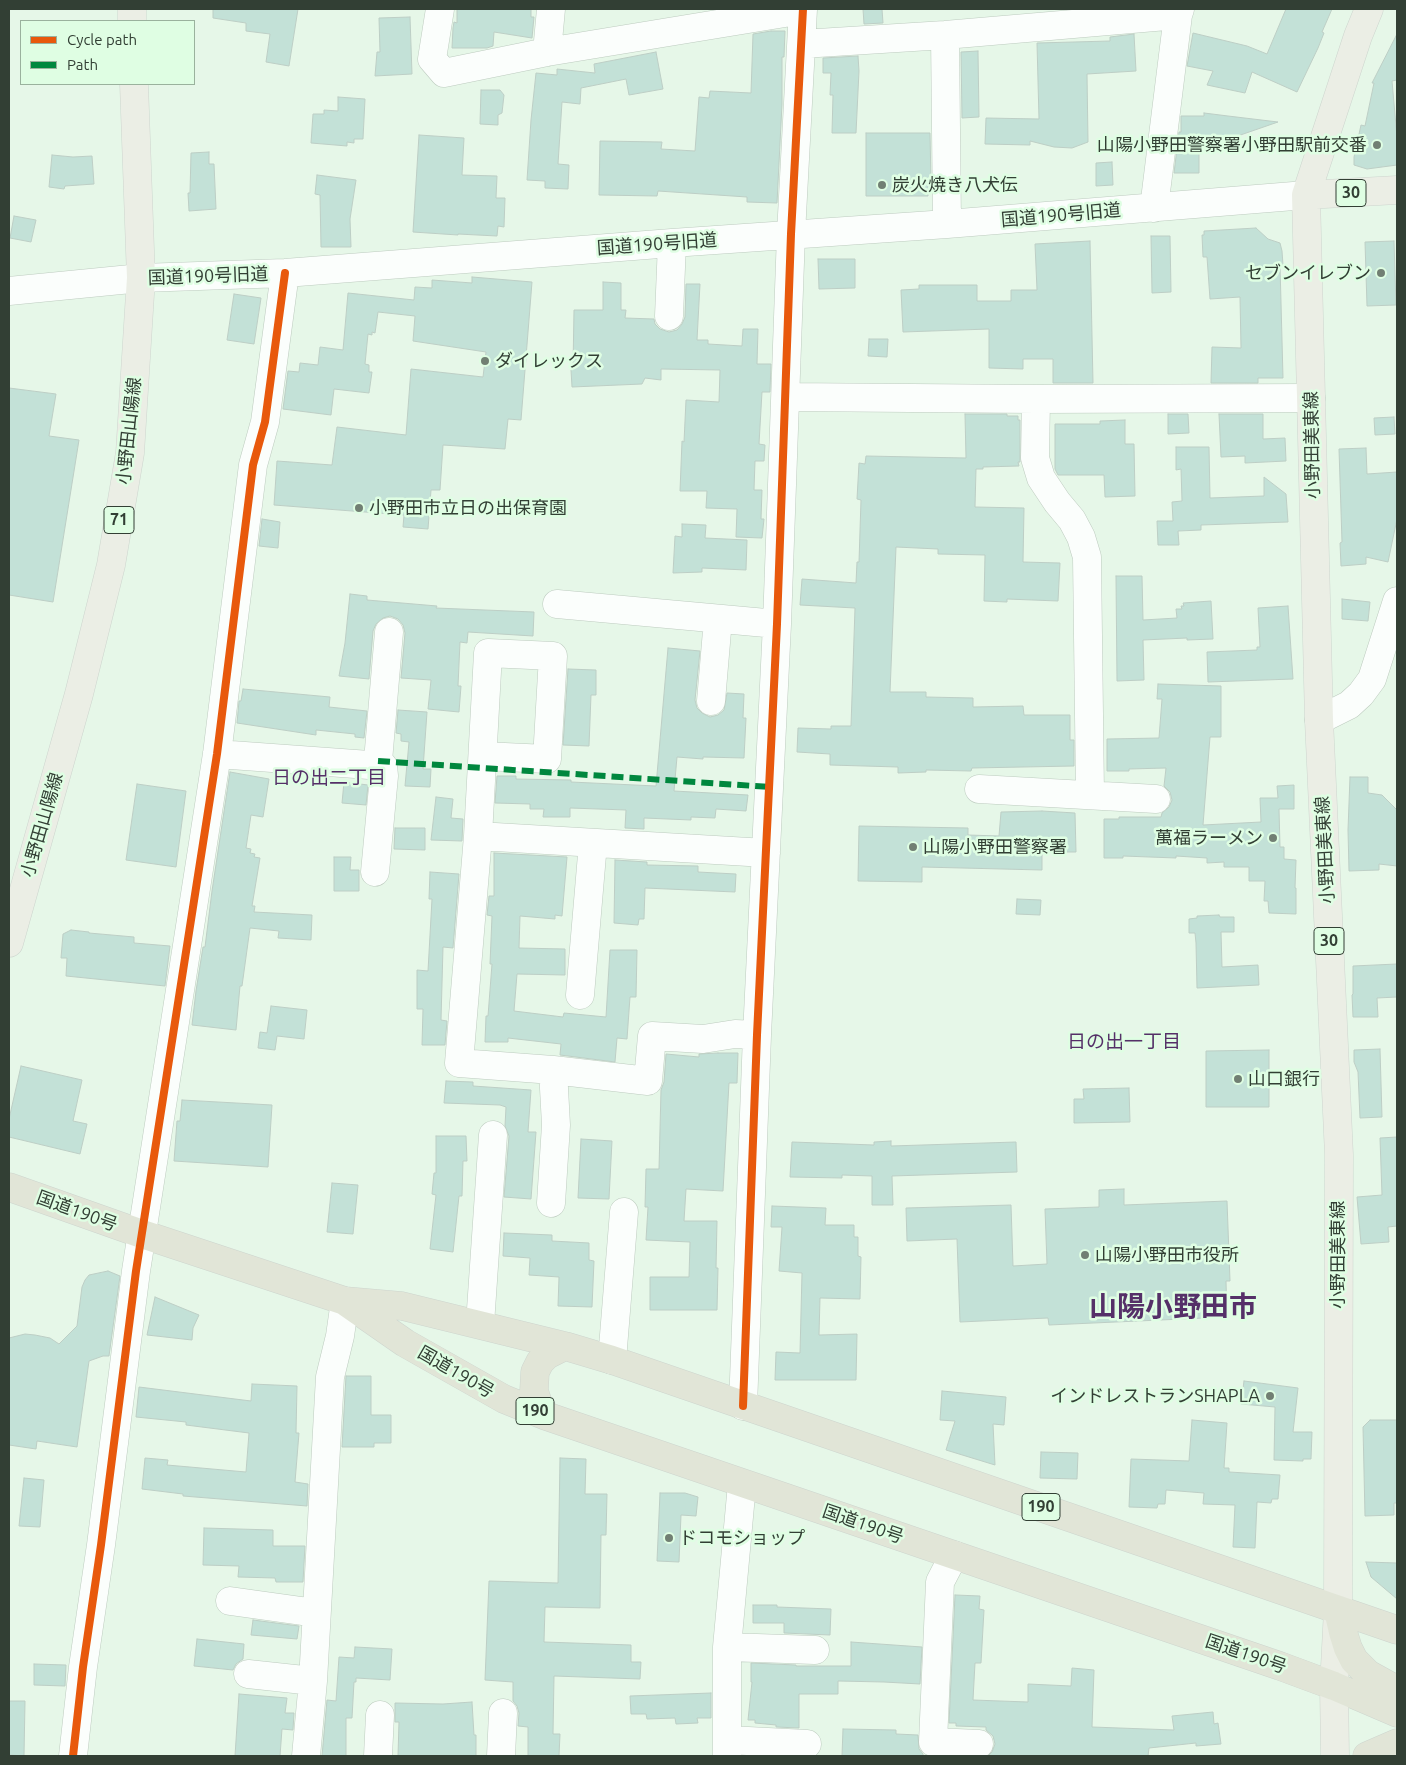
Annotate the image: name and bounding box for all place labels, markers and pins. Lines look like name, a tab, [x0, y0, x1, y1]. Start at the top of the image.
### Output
place label: 山陽小野田警察署小野田駅前交番	[1097, 134, 1367, 156]
marker: 山陽小野田警察署小野田駅前交番	[1371, 139, 1383, 151]
place label: 炭火焼き八犬伝	[892, 174, 1018, 196]
marker: 炭火焼き八犬伝	[876, 179, 888, 191]
place label: セブンイレブン	[1245, 262, 1371, 284]
marker: セブンイレブン	[1375, 267, 1387, 279]
place label: ダイレックス	[495, 350, 603, 372]
marker: ダイレックス	[479, 355, 491, 367]
place label: 小野田市立日の出保育園	[369, 497, 567, 519]
marker: 小野田市立日の出保育園	[353, 502, 365, 514]
place label: 萬福ラーメン	[1155, 827, 1263, 849]
marker: 萬福ラーメン	[1267, 832, 1279, 844]
place label: 山陽小野田警察署	[923, 836, 1067, 858]
marker: 山陽小野田警察署	[907, 841, 919, 853]
place label: 山口銀行	[1248, 1068, 1320, 1090]
marker: 山口銀行	[1232, 1073, 1244, 1085]
place label: 山陽小野田市役所	[1095, 1244, 1239, 1266]
marker: 山陽小野田市役所	[1079, 1249, 1091, 1261]
place label: インドレストランSHAPLA	[1050, 1385, 1260, 1407]
marker: インドレストランSHAPLA	[1264, 1390, 1276, 1402]
place label: ドコモショップ	[679, 1527, 805, 1549]
marker: ドコモショップ	[663, 1532, 675, 1544]

